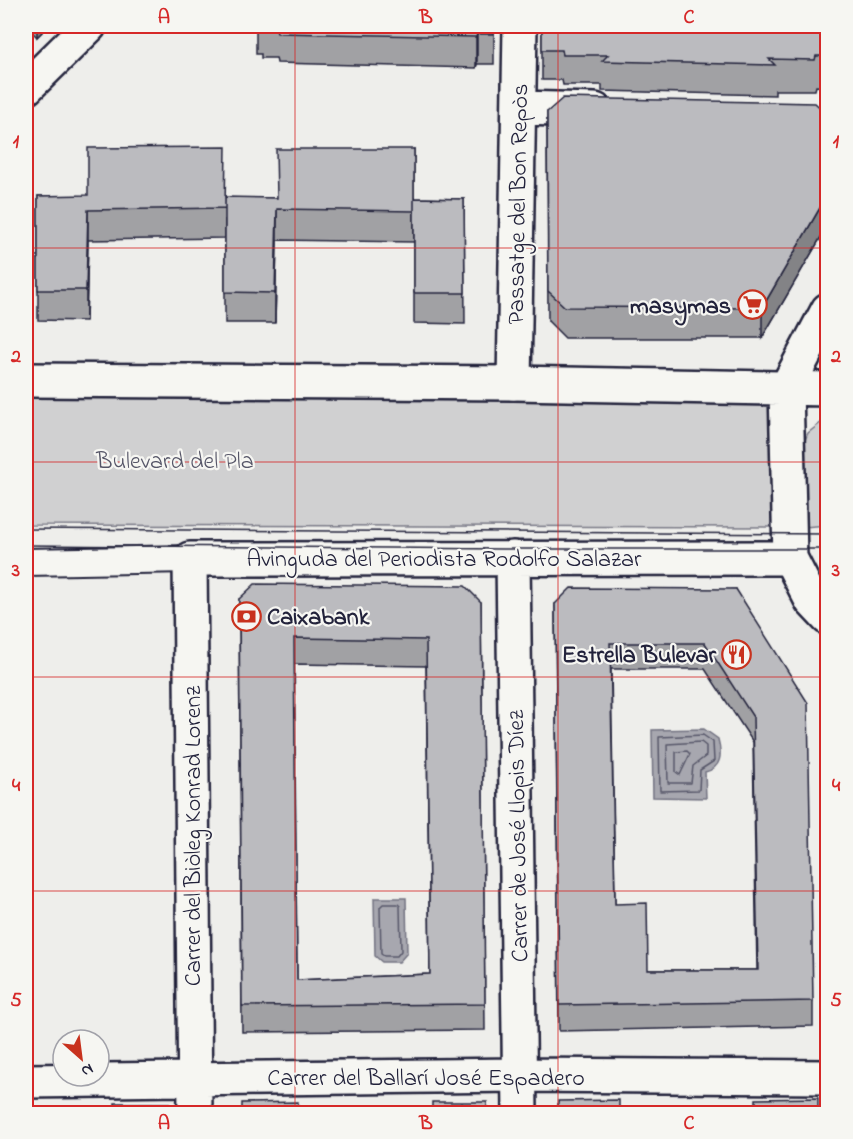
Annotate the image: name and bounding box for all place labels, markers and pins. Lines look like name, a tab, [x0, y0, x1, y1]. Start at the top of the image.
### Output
supermarket icon: masymas	[736, 289, 768, 321]
place label: masymas	[630, 290, 731, 326]
bank icon: Caixabank	[230, 600, 262, 632]
place label: Caixabank	[267, 601, 370, 636]
restaurant icon: Estrella Bulevar	[721, 638, 753, 670]
place label: Estrella Bulevar	[562, 639, 717, 674]

